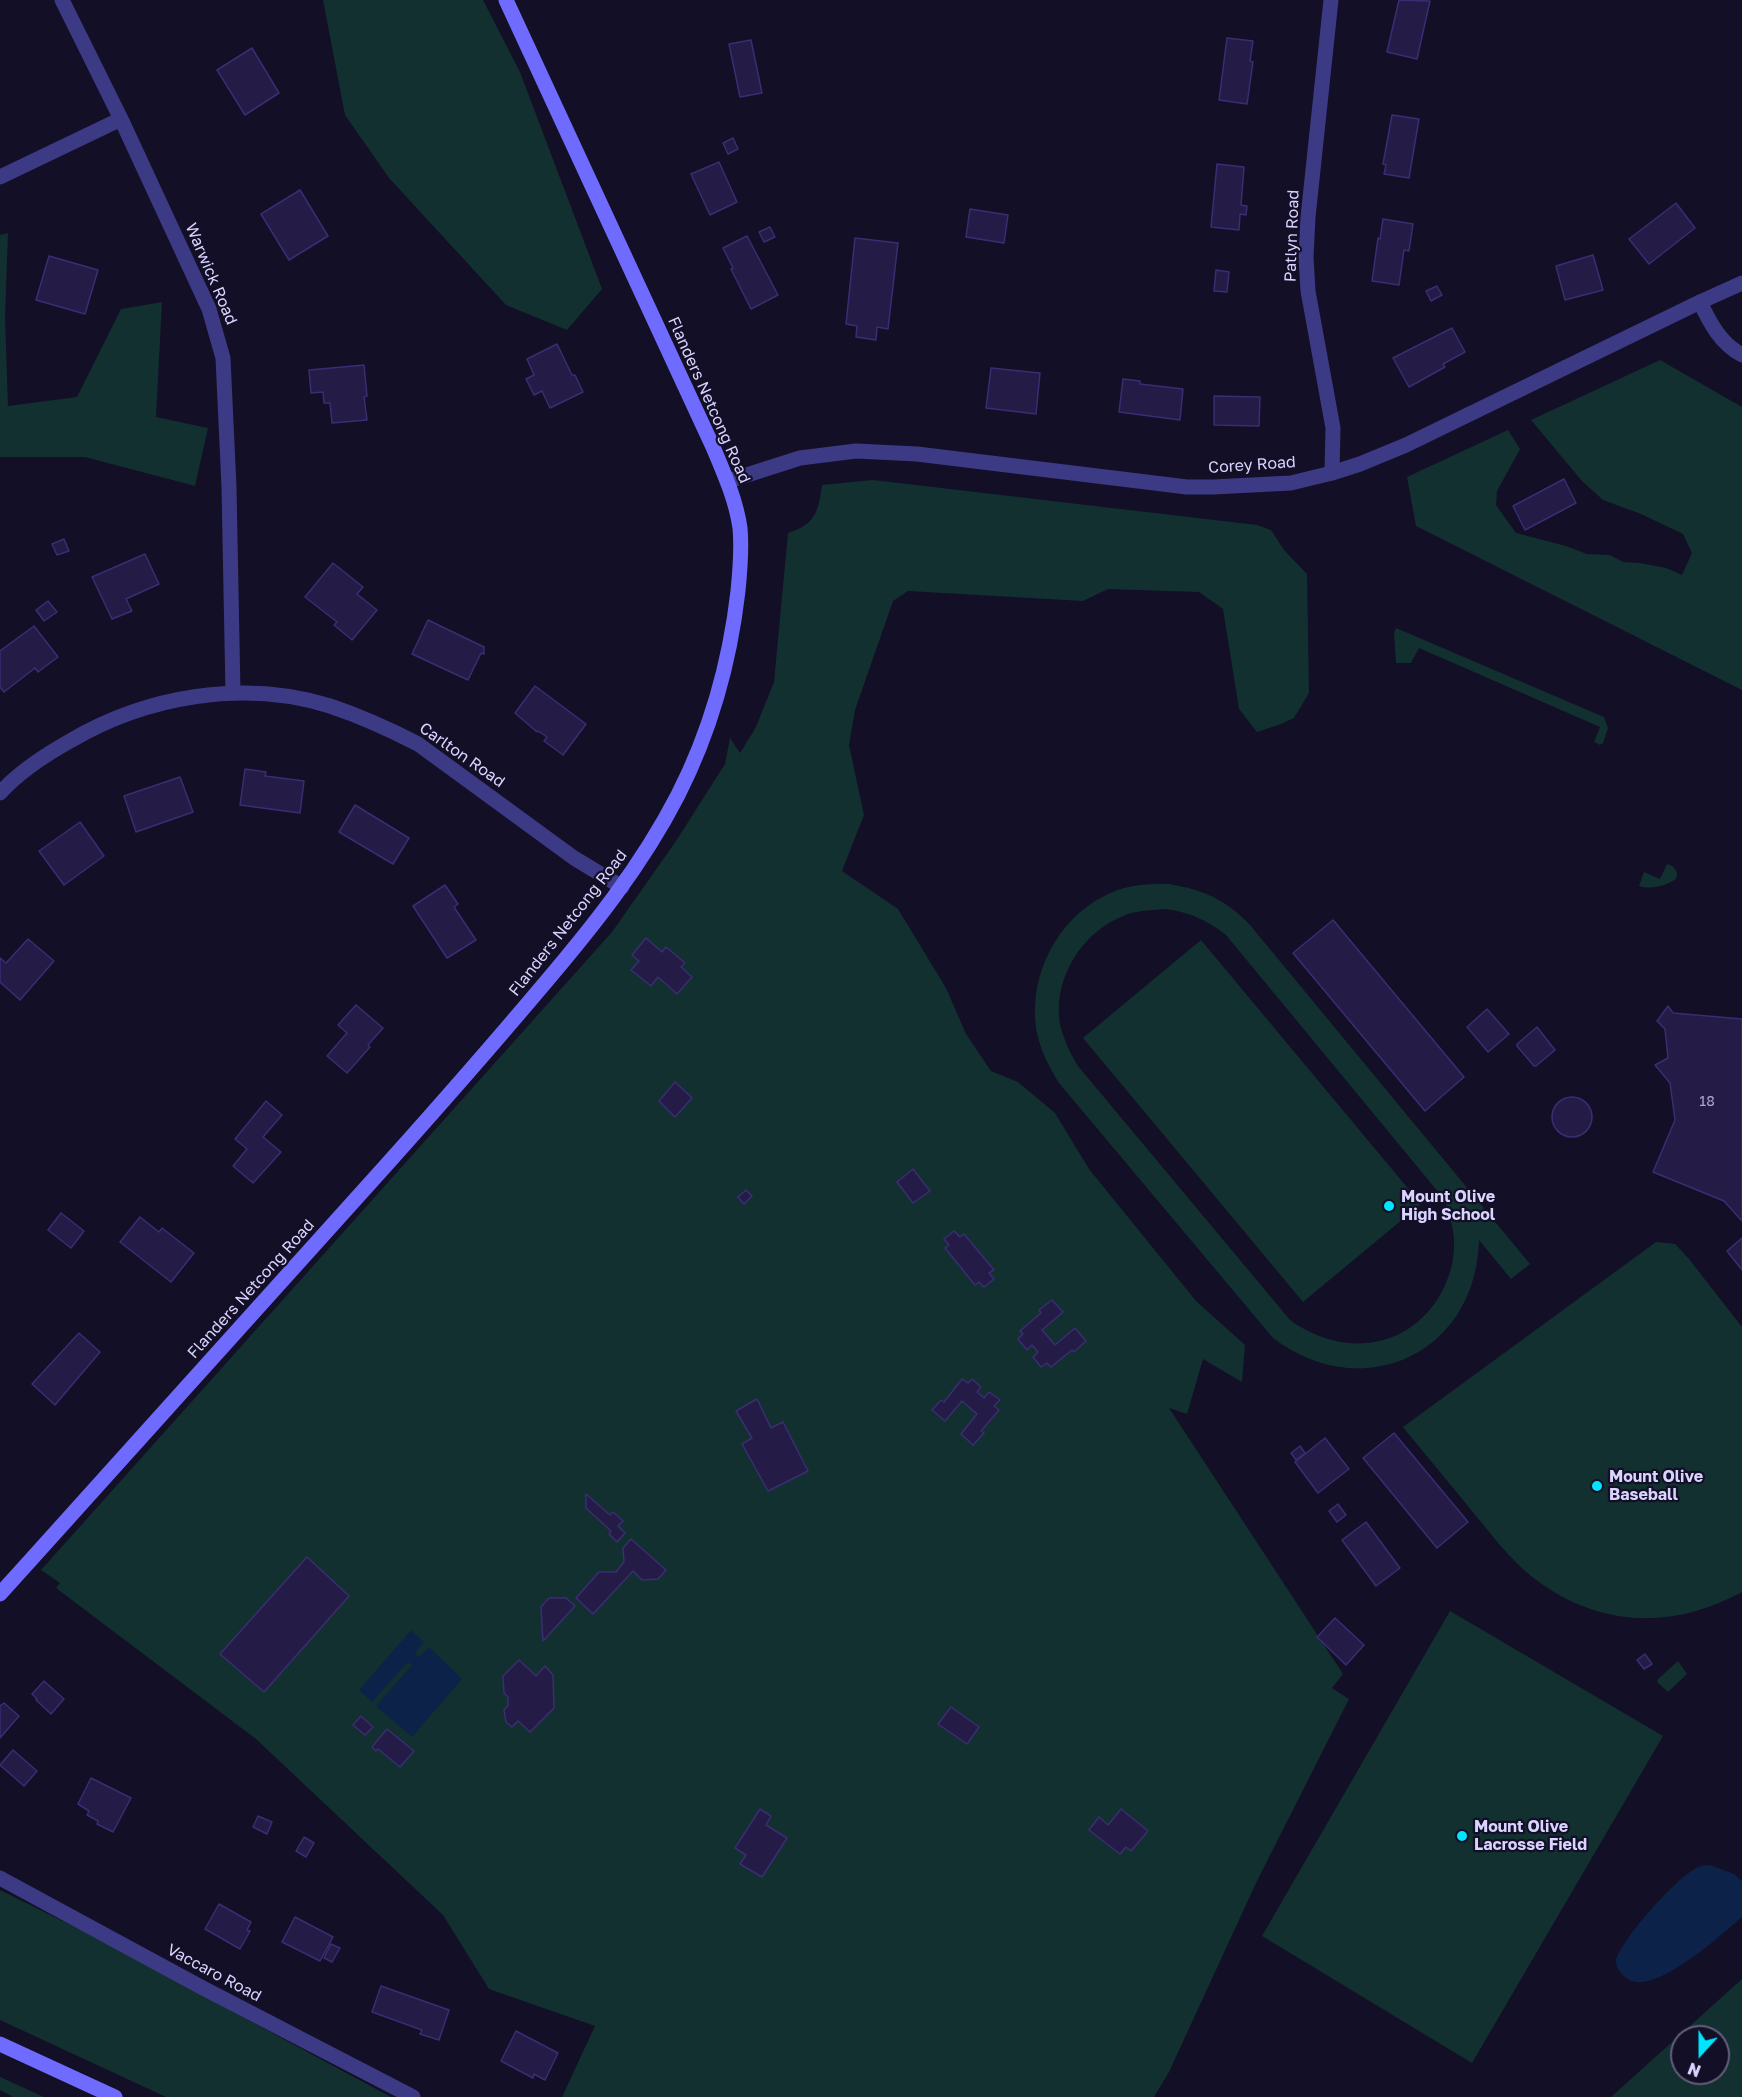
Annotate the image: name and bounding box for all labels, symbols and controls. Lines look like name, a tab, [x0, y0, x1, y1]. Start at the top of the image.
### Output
street label: Patlyn Road	[1281, 189, 1303, 283]
street label: Warwick Road	[181, 220, 241, 328]
street label: Flanders Netcong Road	[664, 314, 754, 486]
street label: Corey Road	[1208, 452, 1296, 478]
street label: Carlton Road	[416, 718, 508, 792]
street label: Flanders Netcong Road	[505, 846, 631, 1000]
house number: 18	[1699, 1094, 1715, 1110]
place label: Mount Olive High School	[1401, 1187, 1495, 1225]
marker: Mount Olive High School	[1382, 1199, 1396, 1213]
street label: Flanders Netcong Road	[184, 1216, 318, 1362]
place label: Mount Olive Baseball	[1609, 1467, 1703, 1505]
marker: Mount Olive Baseball	[1590, 1479, 1604, 1493]
place label: Mount Olive Lacrosse Field	[1474, 1817, 1587, 1855]
marker: Mount Olive Lacrosse Field	[1455, 1829, 1469, 1843]
street label: Vaccaro Road	[164, 1940, 264, 2006]
north arrow	[1670, 2025, 1730, 2085]
text: N	[1685, 2058, 1704, 2081]

